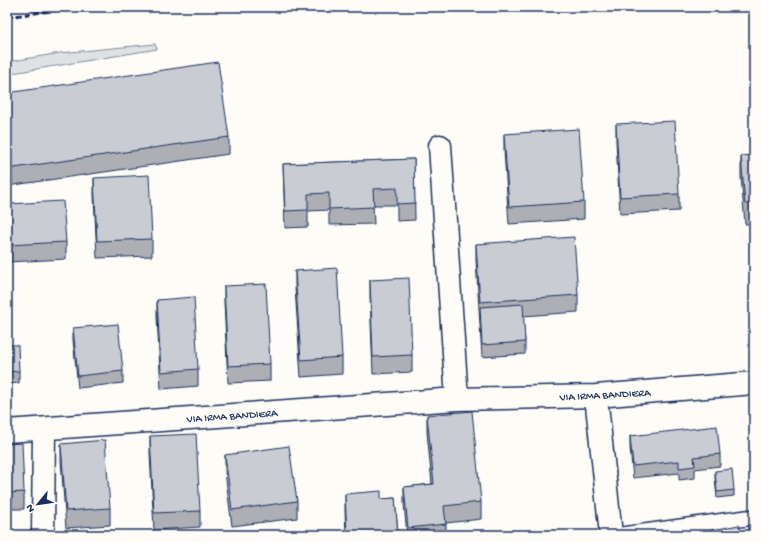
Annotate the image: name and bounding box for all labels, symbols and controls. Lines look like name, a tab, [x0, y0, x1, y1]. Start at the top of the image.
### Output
street label: VIA IRMA BANDIERA	[558, 388, 651, 404]
street label: VIA IRMA BANDIERA	[185, 408, 279, 426]
north arrow	[18, 484, 58, 524]
text: N	[24, 502, 38, 514]

